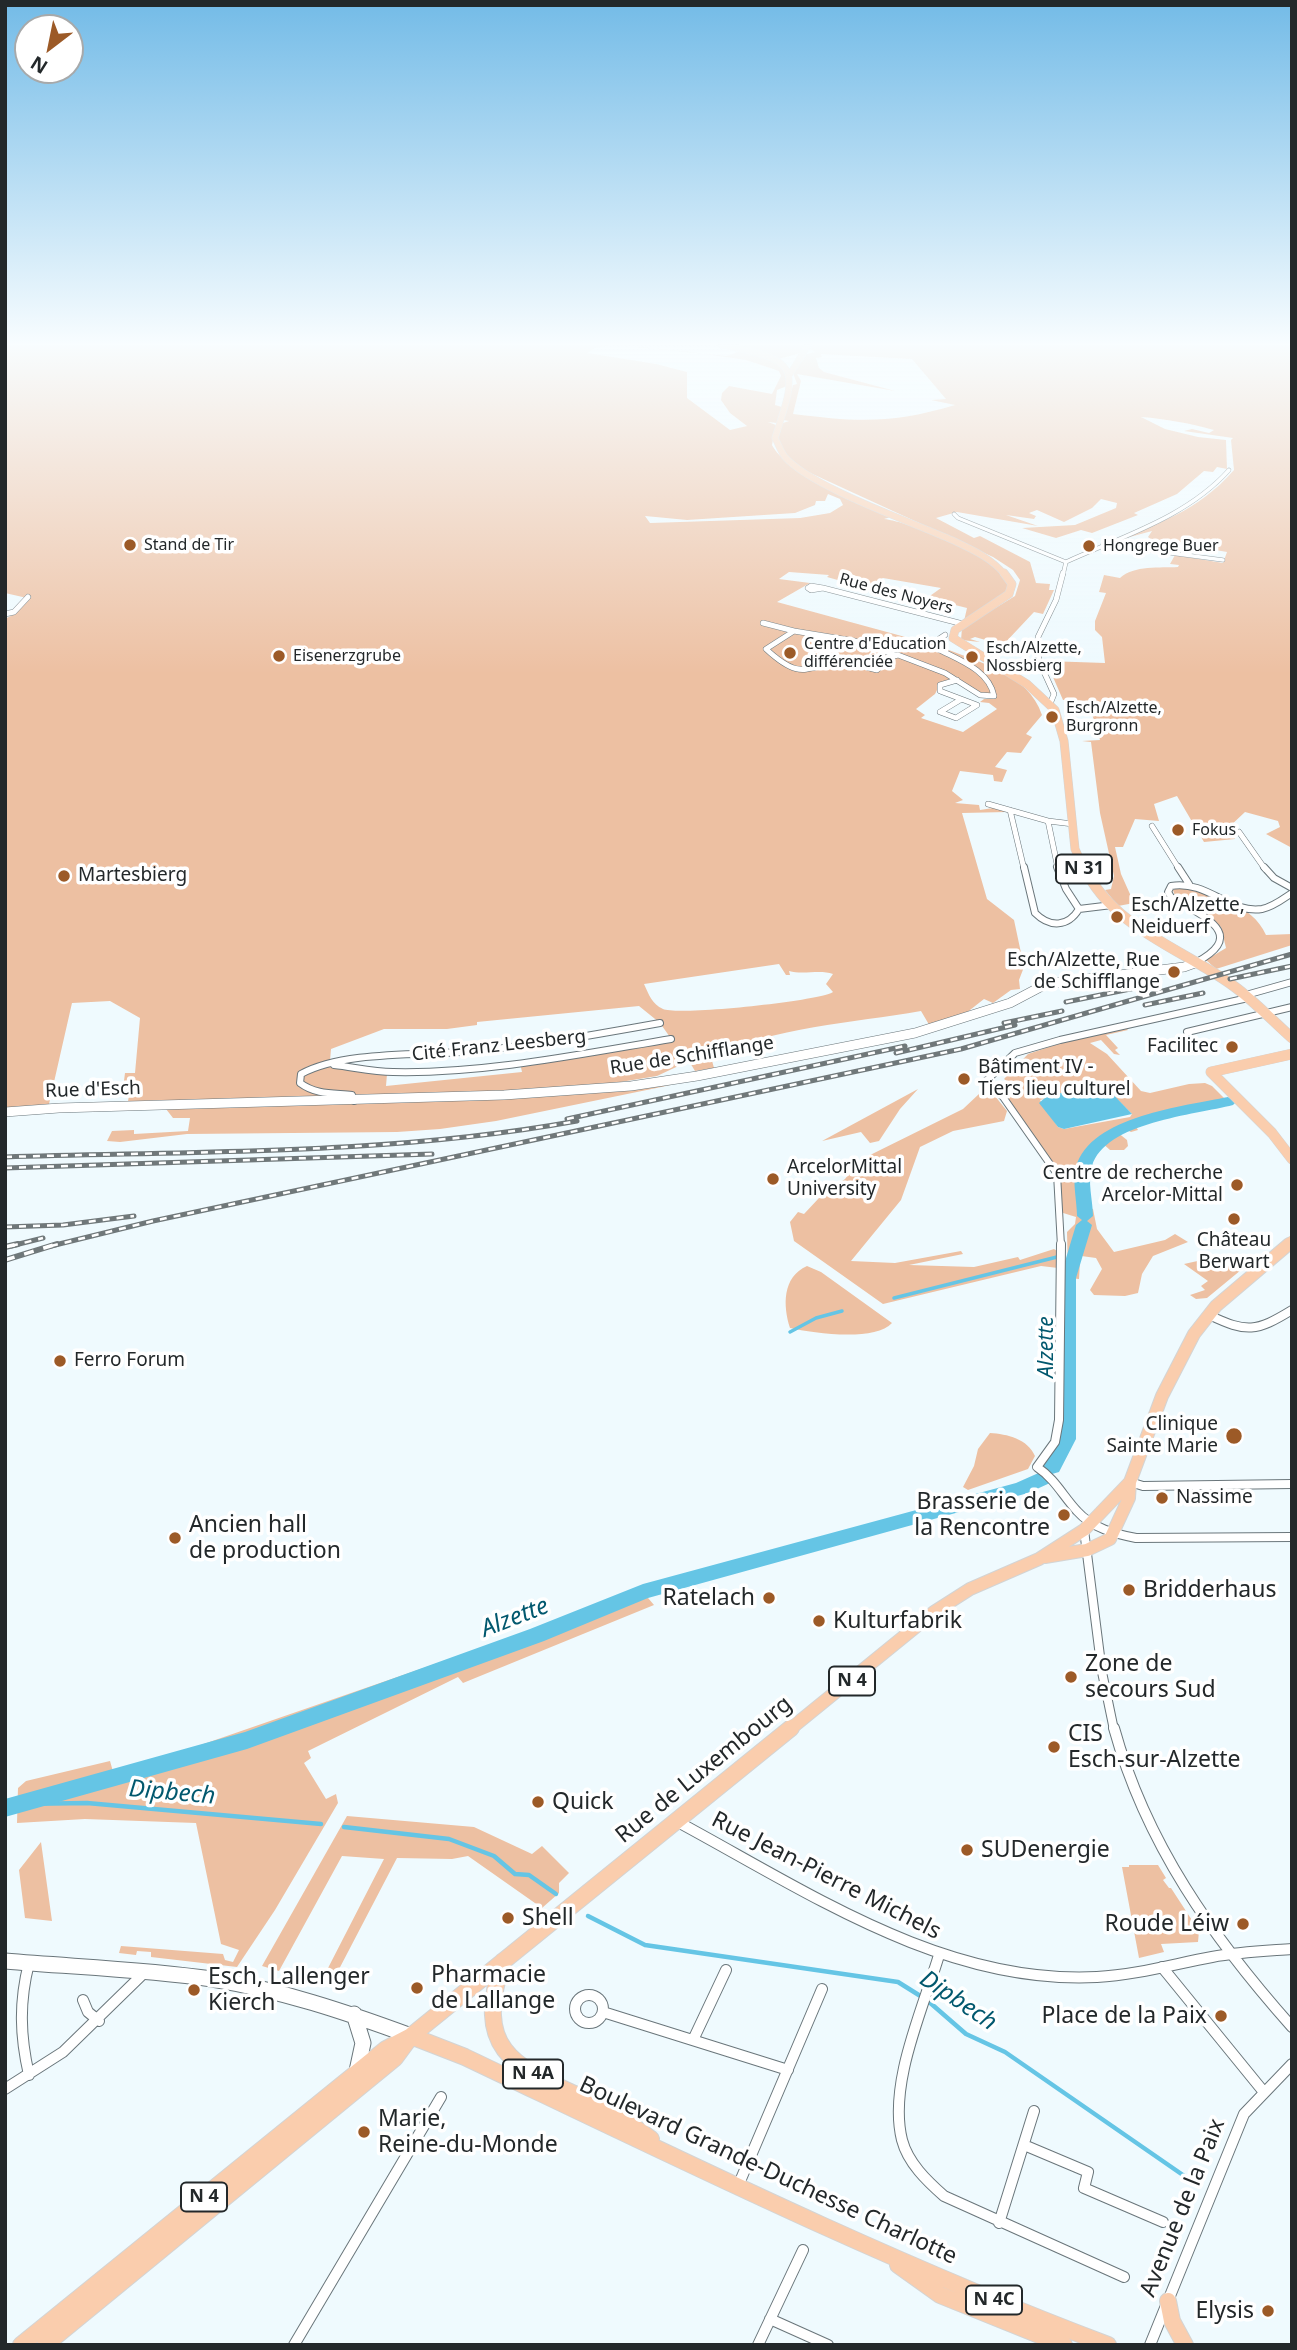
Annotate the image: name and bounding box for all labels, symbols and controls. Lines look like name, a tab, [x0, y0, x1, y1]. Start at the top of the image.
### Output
north arrow	[14, 14, 84, 84]
text: N	[25, 50, 52, 80]
place label: Stand de Tir	[144, 535, 234, 555]
place label: Hongrege Buer	[1103, 536, 1219, 556]
marker: Stand de Tir	[122, 537, 138, 553]
marker: Hongrege Buer	[1081, 538, 1097, 554]
street label: Rue des Noyers	[837, 570, 955, 618]
place label: Centre d'Education différenciée	[804, 634, 946, 672]
place label: Esch/Alzette, Nossbierg	[986, 638, 1082, 676]
marker: Centre d'Education différenciée	[782, 645, 798, 661]
place label: Eisenerzgrube	[293, 646, 401, 666]
marker: Eisenerzgrube	[271, 648, 287, 664]
marker: Esch/Alzette, Nossbierg	[964, 649, 980, 665]
place label: Esch/Alzette, Burgronn	[1066, 698, 1162, 736]
marker: Esch/Alzette, Burgronn	[1044, 709, 1060, 725]
place label: Fokus	[1192, 820, 1236, 840]
marker: Fokus	[1170, 822, 1186, 838]
road number: N 31	[1056, 854, 1112, 884]
place label: Martesbierg	[78, 865, 187, 887]
marker: Martesbierg	[56, 868, 72, 884]
place label: Esch/Alzette, Neiduerf	[1131, 895, 1245, 939]
marker: Esch/Alzette, Neiduerf	[1109, 909, 1125, 925]
place label: Esch/Alzette, Rue de Schifflange	[1007, 950, 1160, 994]
marker: Esch/Alzette, Rue de Schifflange	[1166, 964, 1182, 980]
street label: Cité Franz Leesberg	[411, 1026, 587, 1066]
street label: Rue de Schifflange	[608, 1032, 776, 1080]
place label: Facilitec	[1147, 1036, 1218, 1058]
marker: Facilitec	[1224, 1039, 1240, 1055]
place label: Bâtiment IV - Tiers lieu culturel	[978, 1057, 1131, 1101]
marker: Bâtiment IV - Tiers lieu culturel	[956, 1071, 972, 1087]
street label: Rue d'Esch	[45, 1077, 141, 1103]
place label: ArcelorMittal University	[787, 1157, 902, 1201]
place label: Centre de recherche Arcelor-Mittal	[1042, 1163, 1223, 1207]
marker: ArcelorMittal University	[765, 1171, 781, 1187]
marker: Centre de recherche Arcelor-Mittal	[1229, 1177, 1245, 1193]
marker: Château Berwart	[1226, 1211, 1242, 1227]
place label: Château Berwart	[1197, 1230, 1271, 1274]
water label: Alzette	[1034, 1316, 1060, 1378]
place label: Ferro Forum	[74, 1350, 185, 1372]
marker: Ferro Forum	[52, 1353, 68, 1369]
place label: Clinique Sainte Marie	[1106, 1414, 1218, 1458]
marker: Clinique Sainte Marie	[1224, 1426, 1244, 1446]
place label: Nassime	[1176, 1487, 1253, 1509]
place label: Brasserie de la Rencontre	[914, 1488, 1050, 1542]
marker: Nassime	[1154, 1490, 1170, 1506]
marker: Brasserie de la Rencontre	[1056, 1507, 1072, 1523]
place label: Ancien hall de production	[189, 1511, 341, 1565]
marker: Ancien hall de production	[167, 1530, 183, 1546]
place label: Bridderhaus	[1143, 1576, 1276, 1604]
marker: Bridderhaus	[1121, 1582, 1137, 1598]
place label: Ratelach	[662, 1584, 755, 1612]
marker: Ratelach	[761, 1590, 777, 1606]
water label: Alzette	[477, 1592, 553, 1644]
place label: Kulturfabrik	[833, 1607, 962, 1635]
marker: Kulturfabrik	[811, 1613, 827, 1629]
place label: Zone de secours Sud	[1085, 1650, 1216, 1704]
road number: N 4	[829, 1666, 875, 1696]
marker: Zone de secours Sud	[1063, 1669, 1079, 1685]
street label: Rue de Luxembourg	[610, 1690, 798, 1850]
place label: CIS Esch-sur-Alzette	[1068, 1720, 1241, 1774]
marker: CIS Esch-sur-Alzette	[1046, 1739, 1062, 1755]
water label: Dipbech	[128, 1775, 216, 1811]
place label: Quick	[552, 1788, 613, 1816]
marker: Quick	[530, 1794, 546, 1810]
street label: Rue Jean-Pierre Michels	[707, 1806, 945, 1946]
place label: SUDenergie	[981, 1836, 1110, 1864]
marker: SUDenergie	[959, 1842, 975, 1858]
place label: Shell	[522, 1904, 574, 1932]
marker: Shell	[500, 1910, 516, 1926]
place label: Roude Léiw	[1104, 1910, 1229, 1938]
marker: Roude Léiw	[1235, 1916, 1251, 1932]
place label: Pharmacie de Lallange	[431, 1961, 555, 2015]
place label: Esch, Lallenger Kierch	[208, 1963, 370, 2017]
water label: Dipbech	[914, 1965, 1002, 2037]
marker: Pharmacie de Lallange	[409, 1980, 425, 1996]
marker: Esch, Lallenger Kierch	[186, 1982, 202, 1998]
place label: Place de la Paix	[1041, 2002, 1207, 2030]
marker: Place de la Paix	[1213, 2008, 1229, 2024]
road number: N 4A	[503, 2060, 563, 2088]
street label: Boulevard Grande-Duchesse Charlotte	[575, 2071, 961, 2271]
place label: Marie, Reine-du-Monde	[378, 2105, 558, 2159]
street label: Avenue de la Paix	[1135, 2115, 1231, 2301]
marker: Marie, Reine-du-Monde	[356, 2124, 372, 2140]
road number: N 4	[181, 2182, 227, 2211]
road number: N 4C	[966, 2286, 1022, 2314]
place label: Elysis	[1196, 2297, 1254, 2325]
marker: Elysis	[1260, 2303, 1276, 2319]

